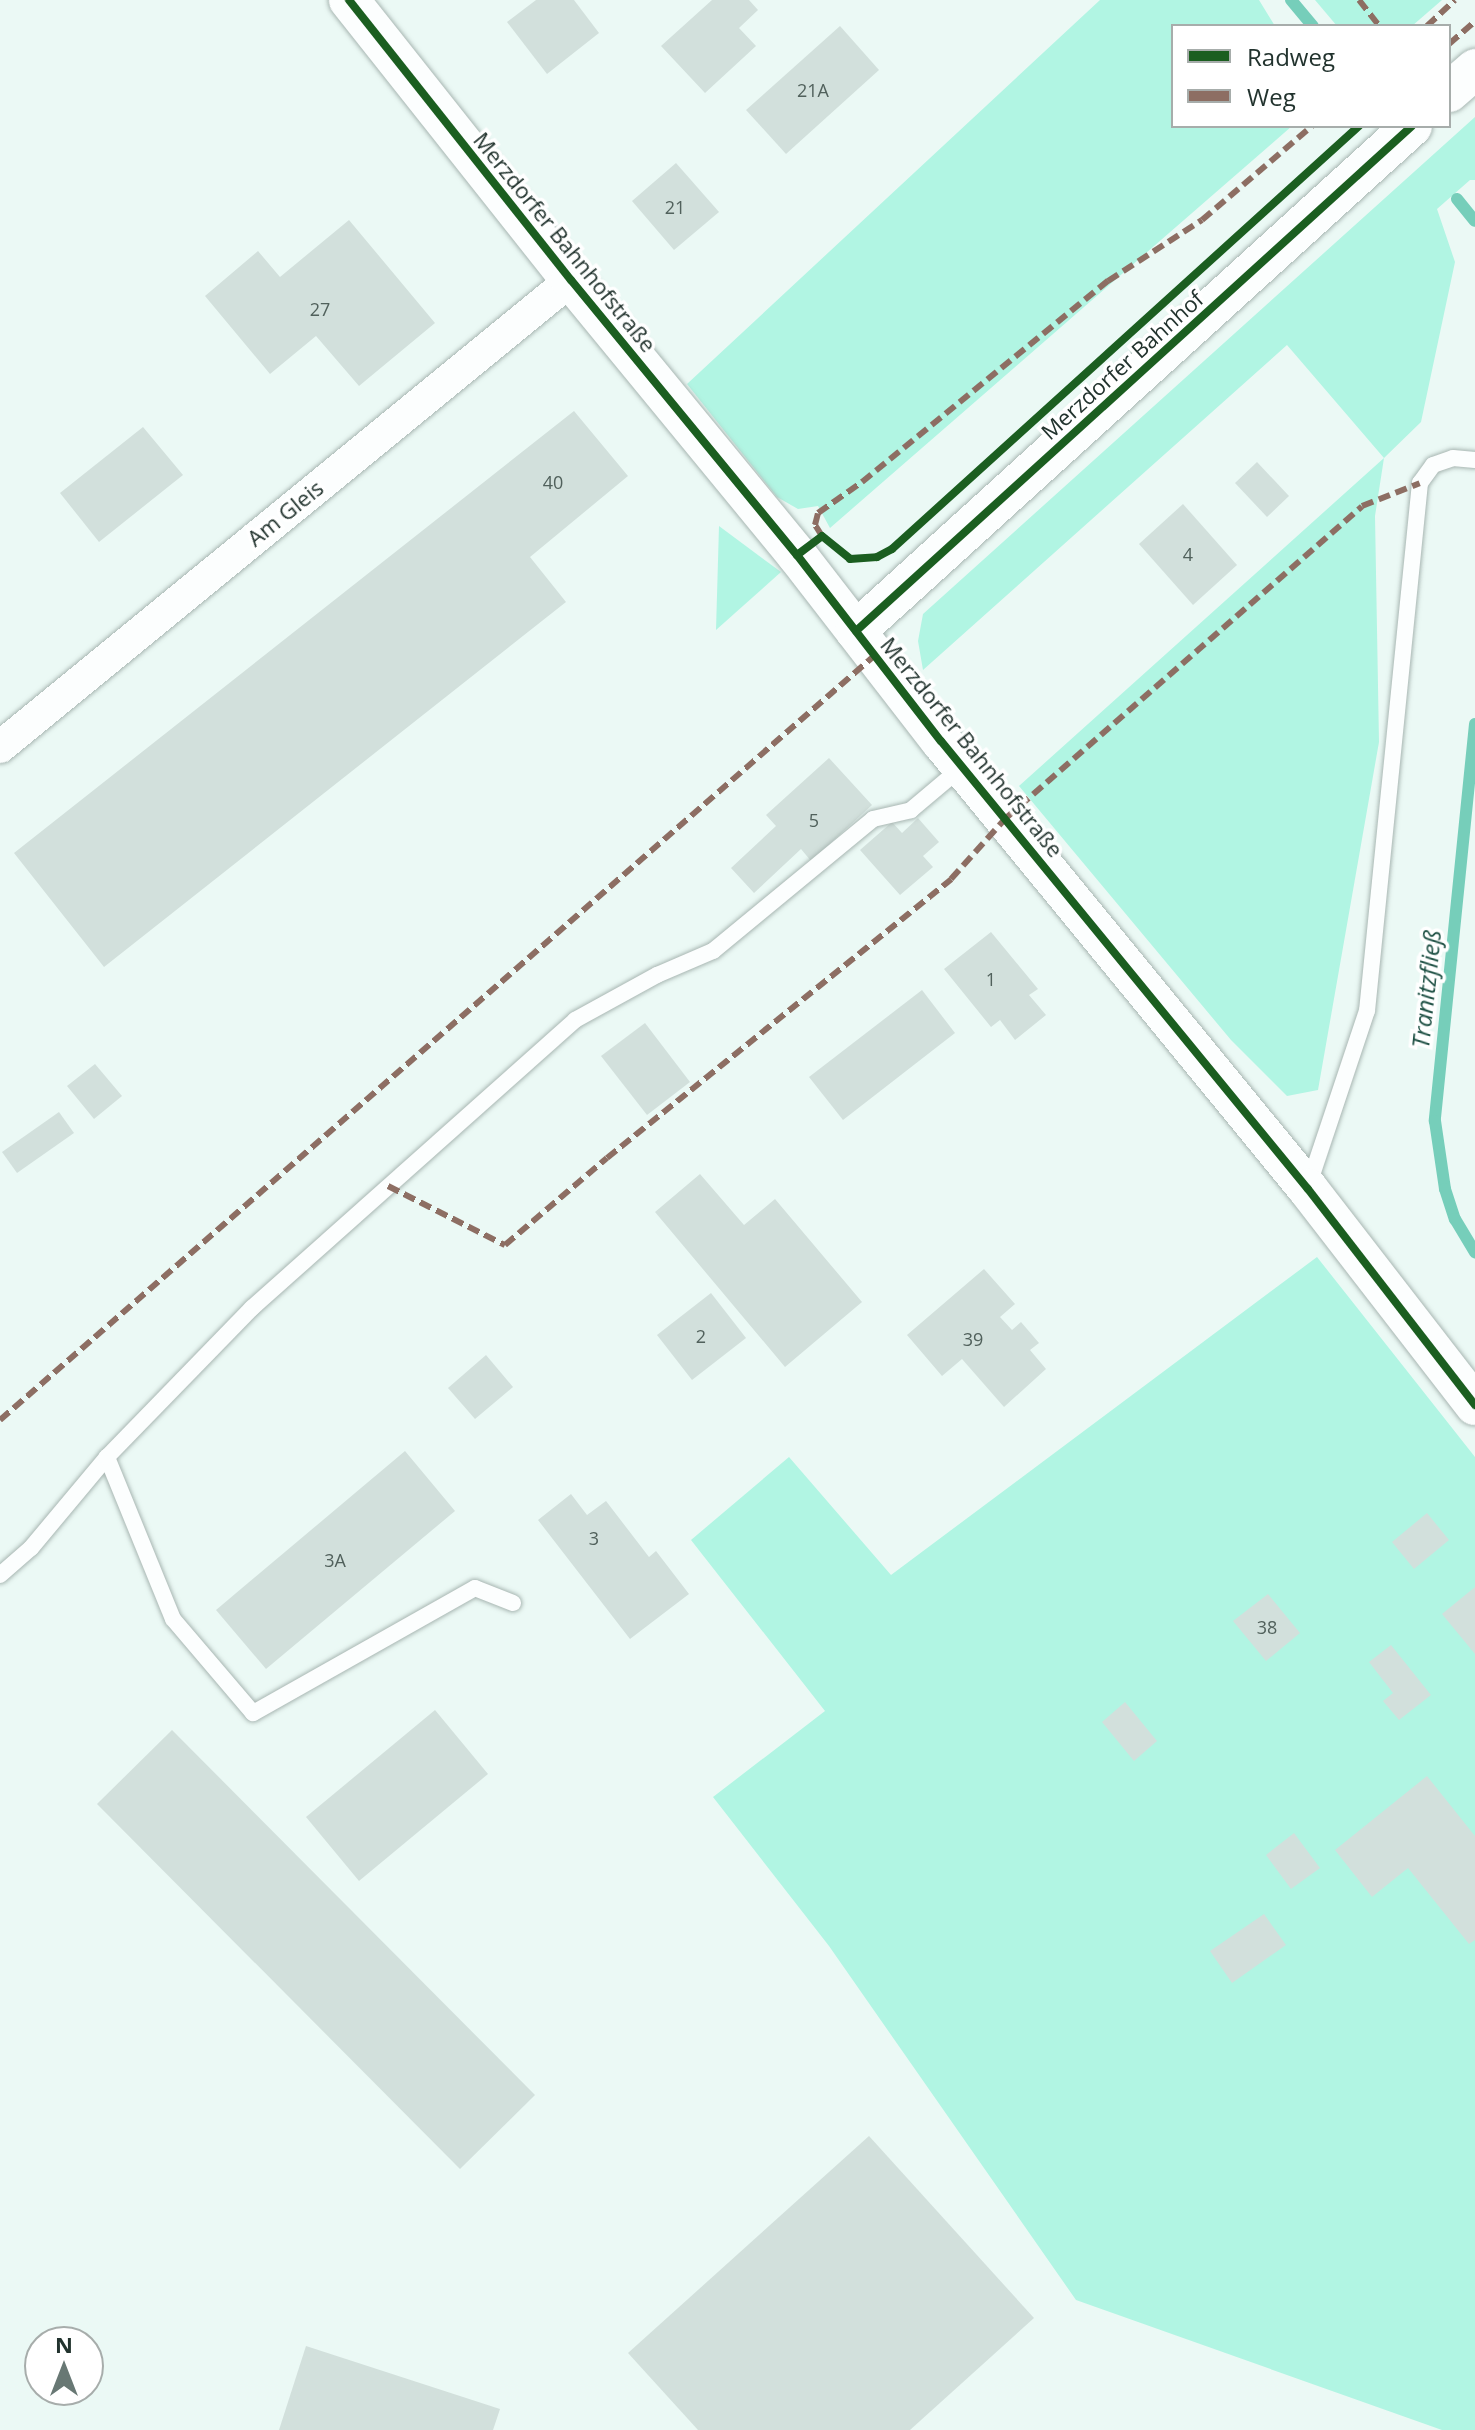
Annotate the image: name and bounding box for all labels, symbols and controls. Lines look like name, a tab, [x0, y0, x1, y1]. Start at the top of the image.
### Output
legend	[1171, 24, 1451, 128]
text: Radweg	[1247, 40, 1335, 73]
house number: 21A	[797, 79, 829, 101]
text: Weg	[1247, 80, 1296, 113]
street label: Merzdorfer Bahnhofstraße	[468, 127, 662, 357]
house number: 21	[665, 196, 685, 218]
street label: Merzdorfer Bahnhof	[1035, 285, 1209, 445]
house number: 27	[310, 298, 330, 320]
house number: 40	[543, 471, 563, 493]
street label: Am Gleis	[242, 474, 328, 552]
house number: 4	[1183, 543, 1193, 565]
street label: Merzdorfer Bahnhofstraße	[875, 632, 1069, 862]
house number: 5	[809, 809, 819, 831]
water label: Tranitzfließ	[1405, 928, 1447, 1050]
house number: 1	[986, 968, 996, 990]
house number: 2	[696, 1325, 706, 1347]
house number: 39	[963, 1328, 983, 1350]
house number: 3	[589, 1527, 599, 1549]
house number: 3A	[324, 1549, 346, 1571]
house number: 38	[1257, 1616, 1277, 1638]
north arrow	[24, 2326, 104, 2406]
text: N	[55, 2329, 73, 2359]

